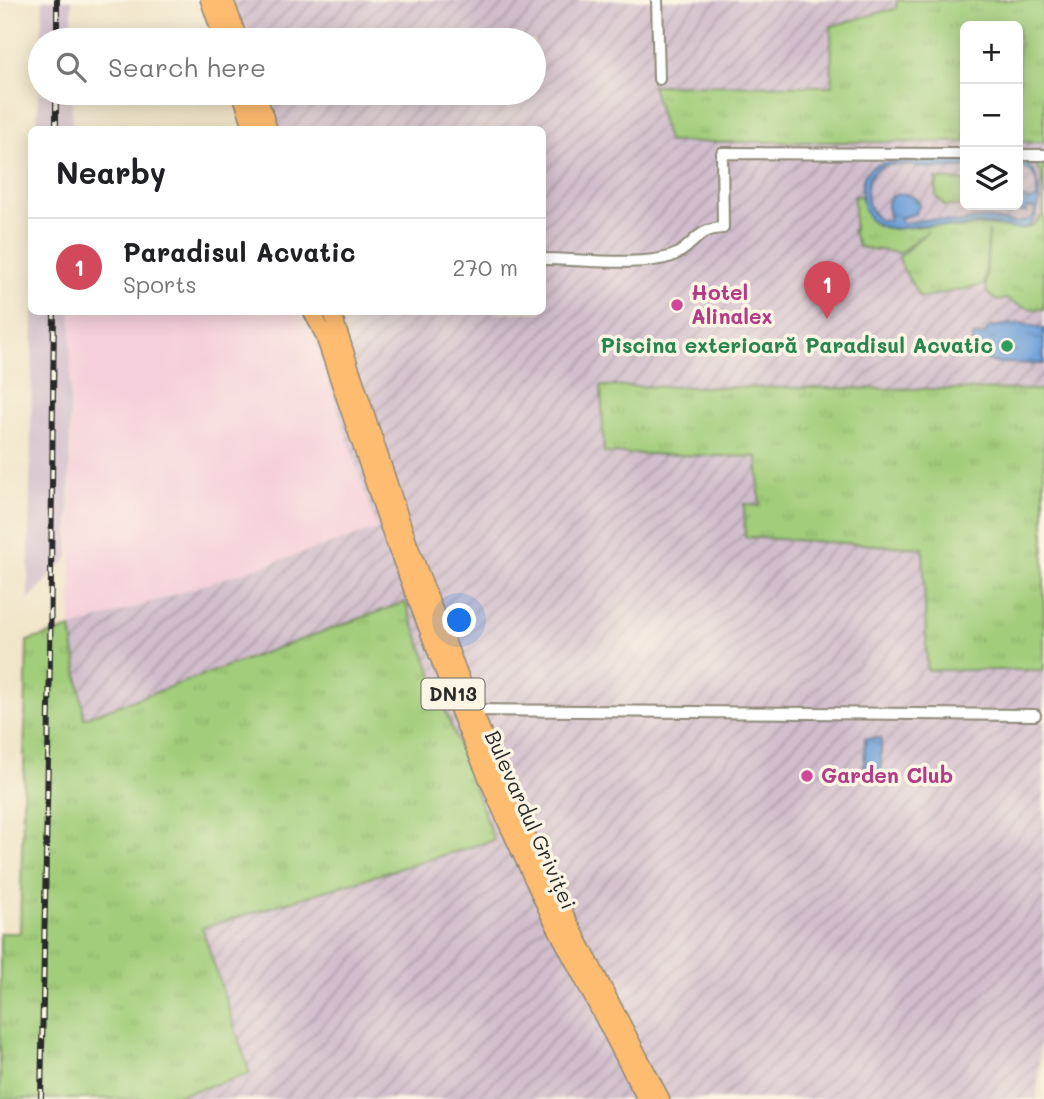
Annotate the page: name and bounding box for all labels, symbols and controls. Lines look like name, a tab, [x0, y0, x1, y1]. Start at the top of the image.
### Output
map controls	[960, 21, 1023, 210]
button: +	[960, 21, 1023, 84]
search box	[28, 28, 546, 105]
icon: search	[52, 48, 90, 86]
text: Search here	[108, 50, 266, 84]
button: −	[960, 84, 1023, 147]
button: layers	[960, 147, 1023, 210]
text: Nearby	[56, 152, 166, 192]
text: Paradisul Acvatic	[123, 235, 355, 269]
text: 1	[74, 252, 84, 282]
text: 270 m	[453, 252, 518, 282]
pin: 1	[804, 261, 850, 319]
text: Sports	[123, 269, 197, 299]
place label: Hotel Alinalex	[691, 278, 773, 329]
marker: Hotel Alinalex	[669, 297, 685, 313]
place label: Piscina exterioară Paradisul Acvatic	[601, 331, 993, 358]
marker: Piscina exterioară Paradisul Acvatic	[999, 338, 1015, 354]
your location	[442, 603, 476, 637]
road number: DN13	[421, 678, 484, 709]
street label: Bulevardul Griviței	[479, 726, 583, 913]
place label: Garden Club	[821, 761, 953, 788]
marker: Garden Club	[799, 768, 815, 784]

